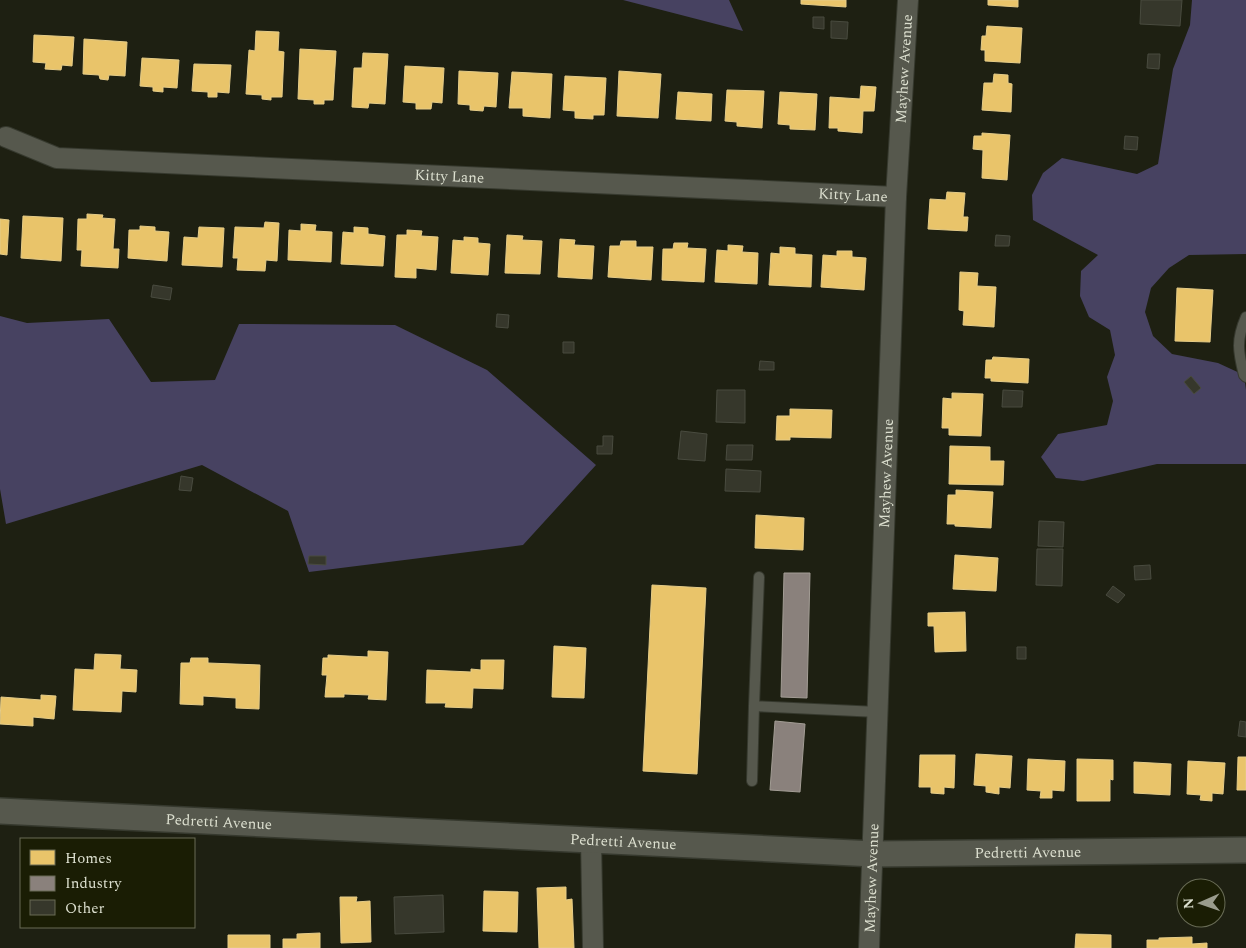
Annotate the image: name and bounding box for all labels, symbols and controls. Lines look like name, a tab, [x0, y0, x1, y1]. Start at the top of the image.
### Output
street label: Mayhew Avenue	[890, 13, 919, 124]
street label: Kitty Lane	[414, 164, 485, 190]
street label: Kitty Lane	[818, 182, 888, 209]
street label: Mayhew Avenue	[873, 418, 900, 528]
street label: Pedretti Avenue	[165, 808, 273, 836]
street label: Mayhew Avenue	[859, 823, 885, 933]
street label: Pedretti Avenue	[569, 828, 677, 856]
legend	[20, 838, 195, 928]
street label: Pedretti Avenue	[974, 841, 1081, 865]
text: Homes	[65, 847, 112, 870]
text: Industry	[65, 872, 122, 895]
north arrow	[1176, 878, 1226, 928]
text: Other	[65, 897, 104, 920]
text: N	[1178, 897, 1199, 910]

